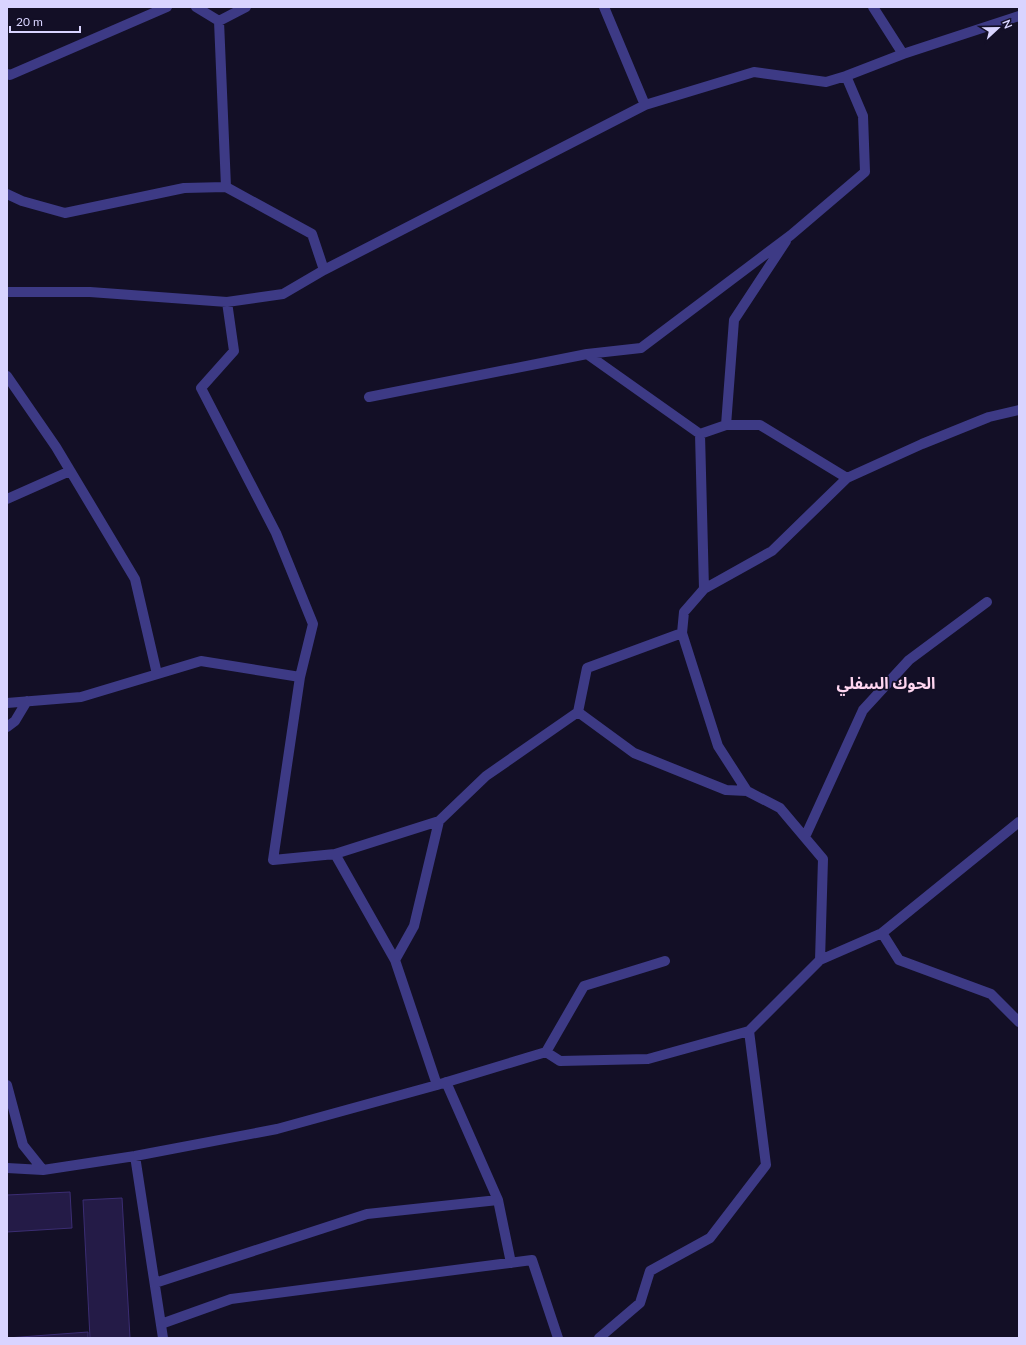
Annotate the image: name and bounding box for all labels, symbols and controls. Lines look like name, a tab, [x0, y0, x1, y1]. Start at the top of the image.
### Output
scale bar	[10, 8, 80, 34]
north arrow	[978, 8, 1018, 48]
text: 20 m	[16, 14, 43, 29]
text: N	[1000, 18, 1015, 30]
district label: الحوك السفلي	[837, 673, 935, 696]

